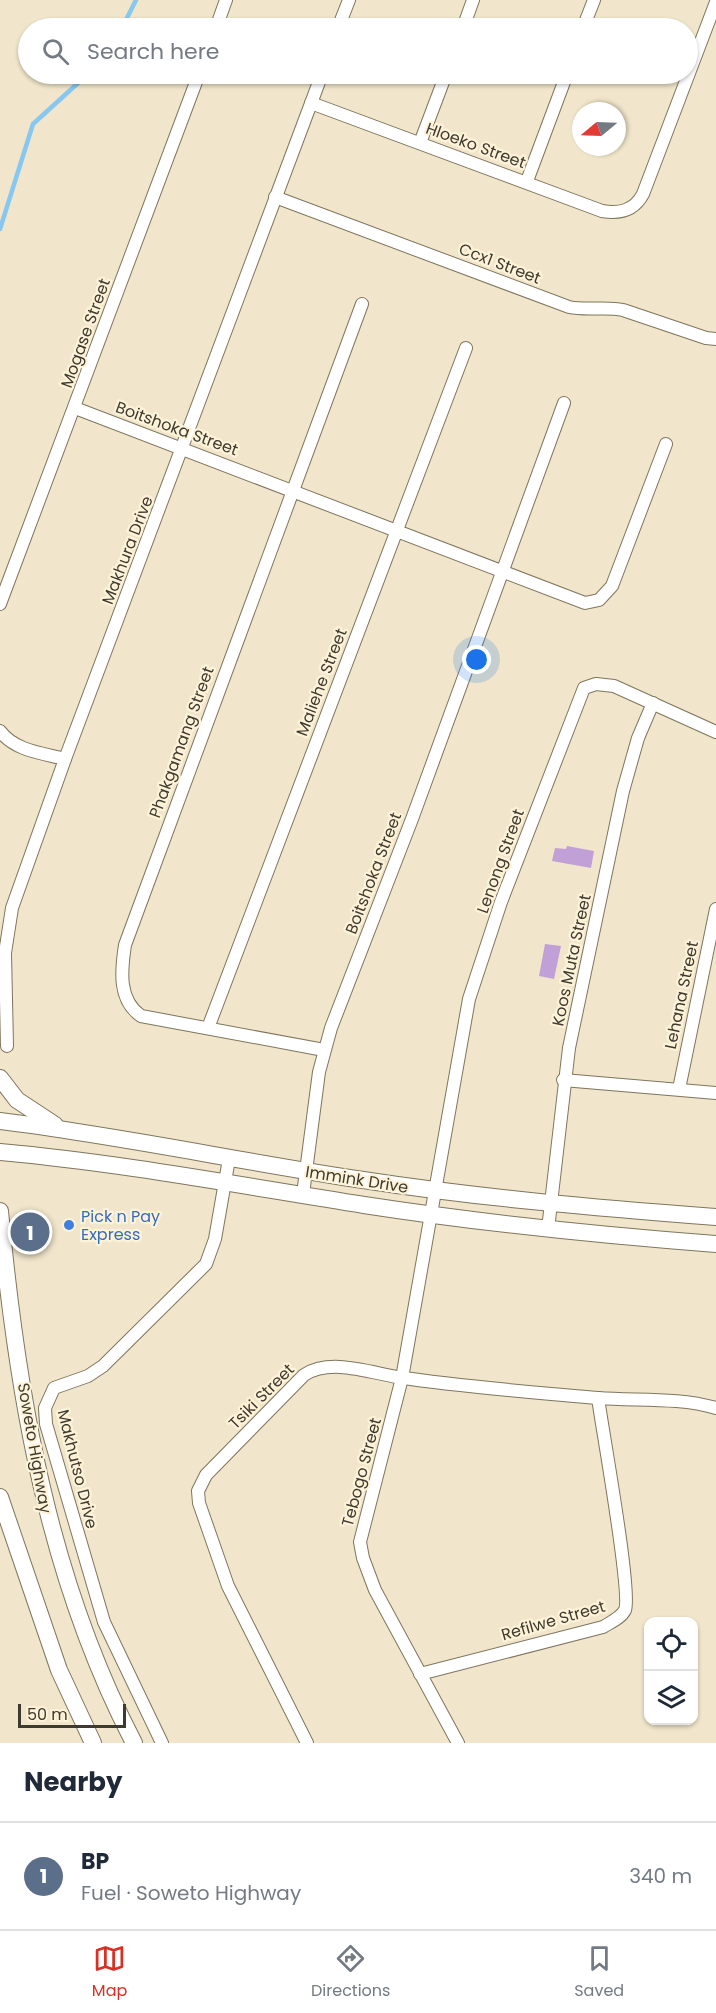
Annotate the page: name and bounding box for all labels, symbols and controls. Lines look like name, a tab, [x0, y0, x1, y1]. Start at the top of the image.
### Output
search box	[18, 18, 698, 84]
icon: search	[39, 35, 72, 68]
text: Search here	[87, 36, 220, 67]
north arrow	[572, 102, 626, 156]
street label: Hloeko Street	[423, 117, 529, 174]
street label: Ccx1 Street	[456, 237, 544, 290]
street label: Mogase Street	[55, 275, 116, 391]
street label: Boitshoka Street	[112, 396, 241, 461]
street label: Makhura Drive	[96, 493, 159, 608]
street label: Maliehe Street	[290, 625, 353, 739]
your location	[462, 645, 491, 674]
street label: Phakgamang Street	[143, 663, 220, 821]
street label: Lenong Street	[471, 806, 530, 917]
street label: Boitshoka Street	[340, 809, 407, 937]
street label: Koos Muta Street	[546, 892, 597, 1028]
street label: Lehana Street	[659, 939, 704, 1051]
street label: Immink Drive	[304, 1160, 410, 1199]
place label: Pick n Pay Express	[81, 1205, 160, 1246]
pin: 1	[10, 1210, 50, 1254]
marker: Pick n Pay Express	[62, 1218, 76, 1232]
street label: Tsiki Street	[223, 1358, 299, 1434]
street label: Soweto Highway	[12, 1381, 57, 1515]
street label: Makhutso Drive	[52, 1407, 103, 1531]
street label: Tebogo Street	[336, 1415, 387, 1529]
street label: Refilwe Street	[499, 1595, 608, 1646]
map controls	[644, 1617, 698, 1725]
button: locate	[644, 1617, 698, 1671]
button: layers	[644, 1671, 698, 1725]
scale bar	[18, 1701, 126, 1728]
text: 50 m	[27, 1703, 68, 1726]
text: Nearby	[24, 1764, 122, 1800]
text: BP	[81, 1846, 109, 1877]
text: 1	[40, 1862, 47, 1890]
text: 340 m	[629, 1862, 692, 1890]
text: Fuel · Soweto Highway	[81, 1879, 301, 1907]
tab: Map	[92, 1942, 127, 2003]
tab: Directions	[311, 1942, 390, 2003]
tab: Saved	[574, 1942, 624, 2003]

